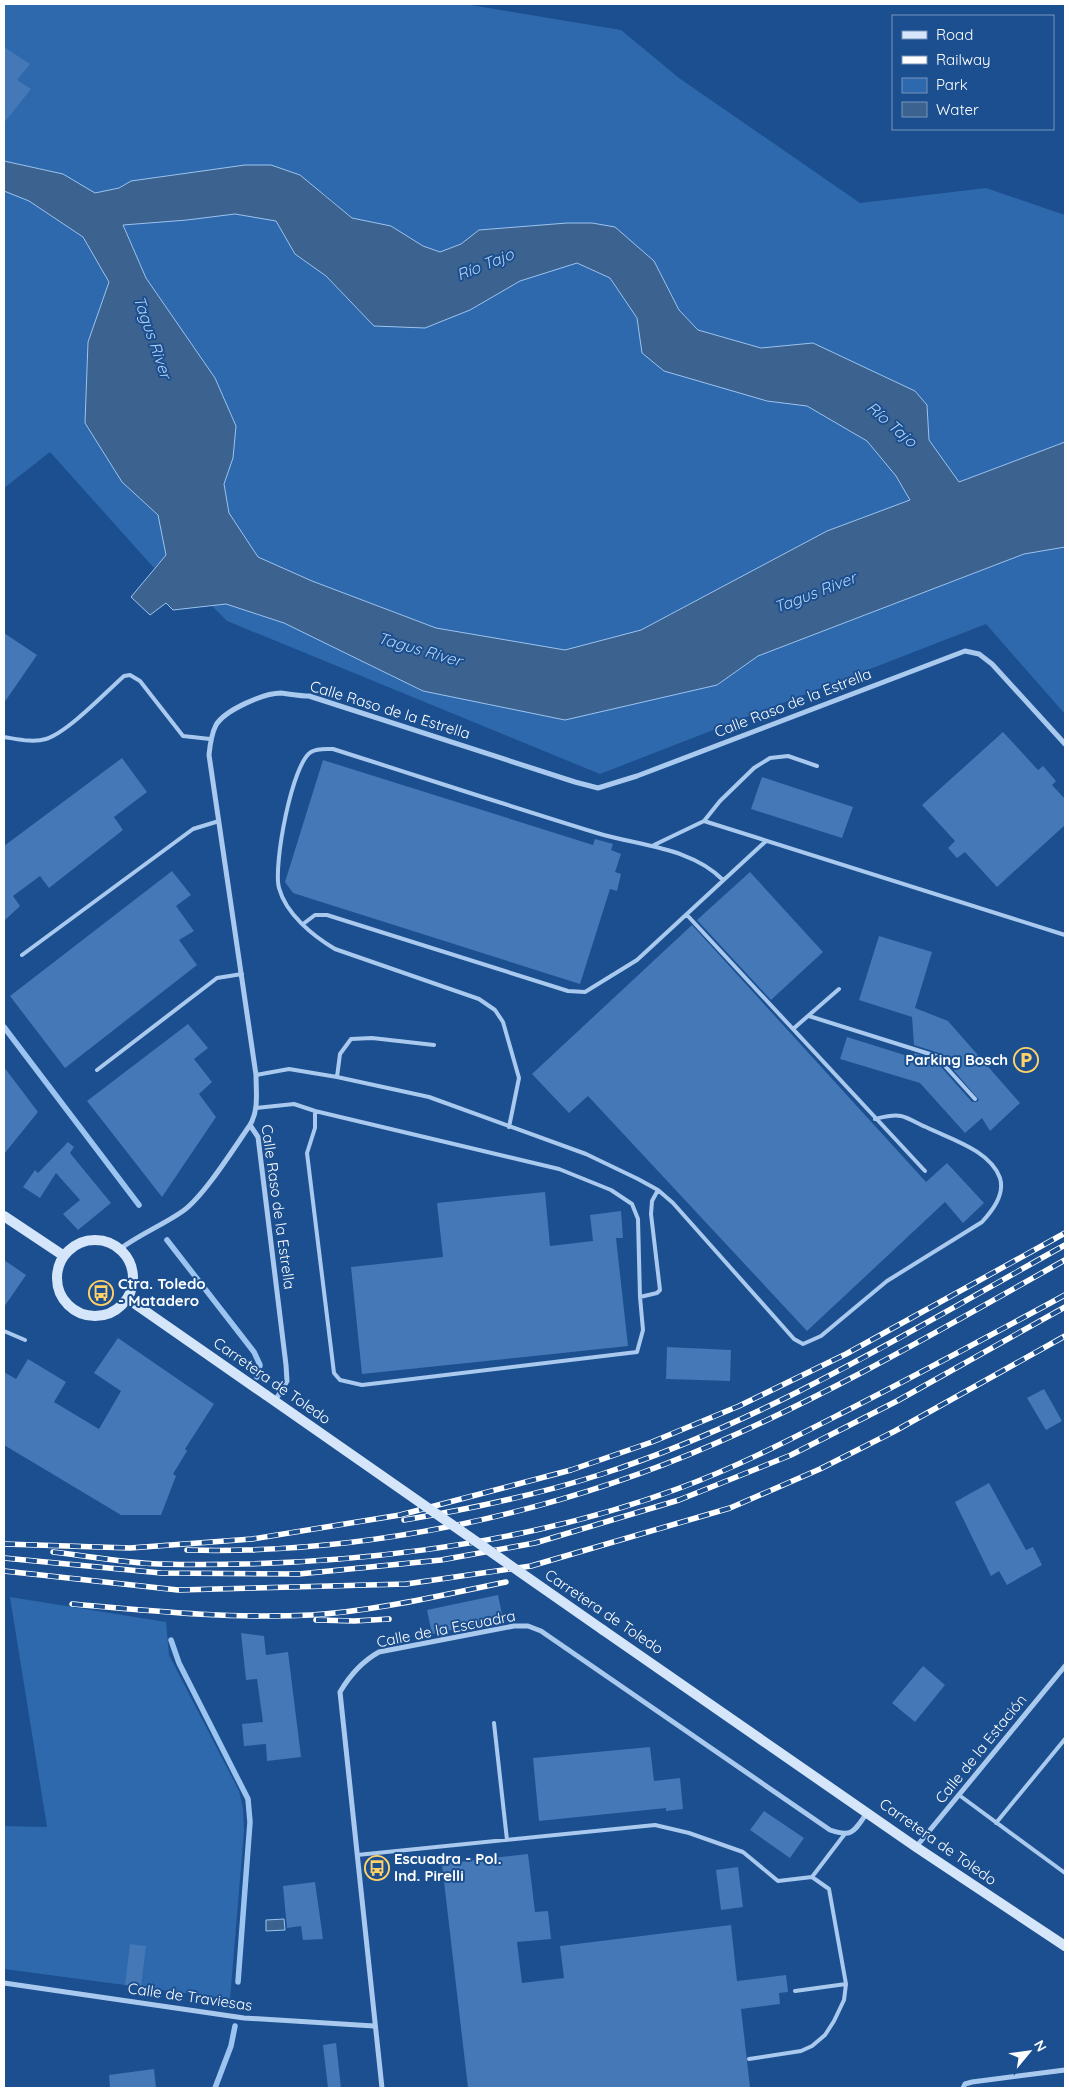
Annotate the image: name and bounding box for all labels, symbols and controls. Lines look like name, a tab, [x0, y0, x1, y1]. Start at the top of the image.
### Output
legend	[892, 15, 1054, 130]
text: Road	[936, 25, 973, 44]
text: Railway	[936, 50, 991, 69]
text: Park	[936, 75, 968, 94]
text: Water	[936, 100, 979, 119]
water label: Río Tajo	[453, 243, 518, 284]
water label: Tagus River	[129, 293, 177, 383]
water label: Río Tajo	[863, 397, 922, 452]
water label: Tagus River	[771, 567, 861, 617]
water label: Tagus River	[376, 627, 466, 671]
street label: Calle Raso de la Estrella	[712, 664, 874, 741]
street label: Calle Raso de la Estrella	[308, 676, 473, 743]
parking icon: Parking Bosch	[1013, 1047, 1039, 1073]
place label: Parking Bosch	[905, 1050, 1008, 1069]
street label: Calle Raso de la Estrella	[258, 1123, 299, 1291]
place label: Ctra. Toledo - Matadero	[118, 1274, 206, 1310]
bus stop icon: Ctra. Toledo - Matadero	[88, 1280, 114, 1306]
street label: Carretera de Toledo	[210, 1333, 335, 1428]
street label: Carretera de Toledo	[541, 1565, 667, 1658]
street label: Calle de la Escuadra	[375, 1606, 517, 1651]
street label: Calle de la Estación	[931, 1690, 1030, 1807]
street label: Carretera de Toledo	[876, 1794, 1001, 1889]
place label: Escuadra - Pol. Ind. Pirelli	[394, 1849, 501, 1885]
bus stop icon: Escuadra - Pol. Ind. Pirelli	[364, 1855, 390, 1881]
street label: Calle de Traviesas	[127, 1978, 254, 2015]
north arrow	[1004, 2027, 1054, 2077]
text: N	[1030, 2037, 1051, 2055]

